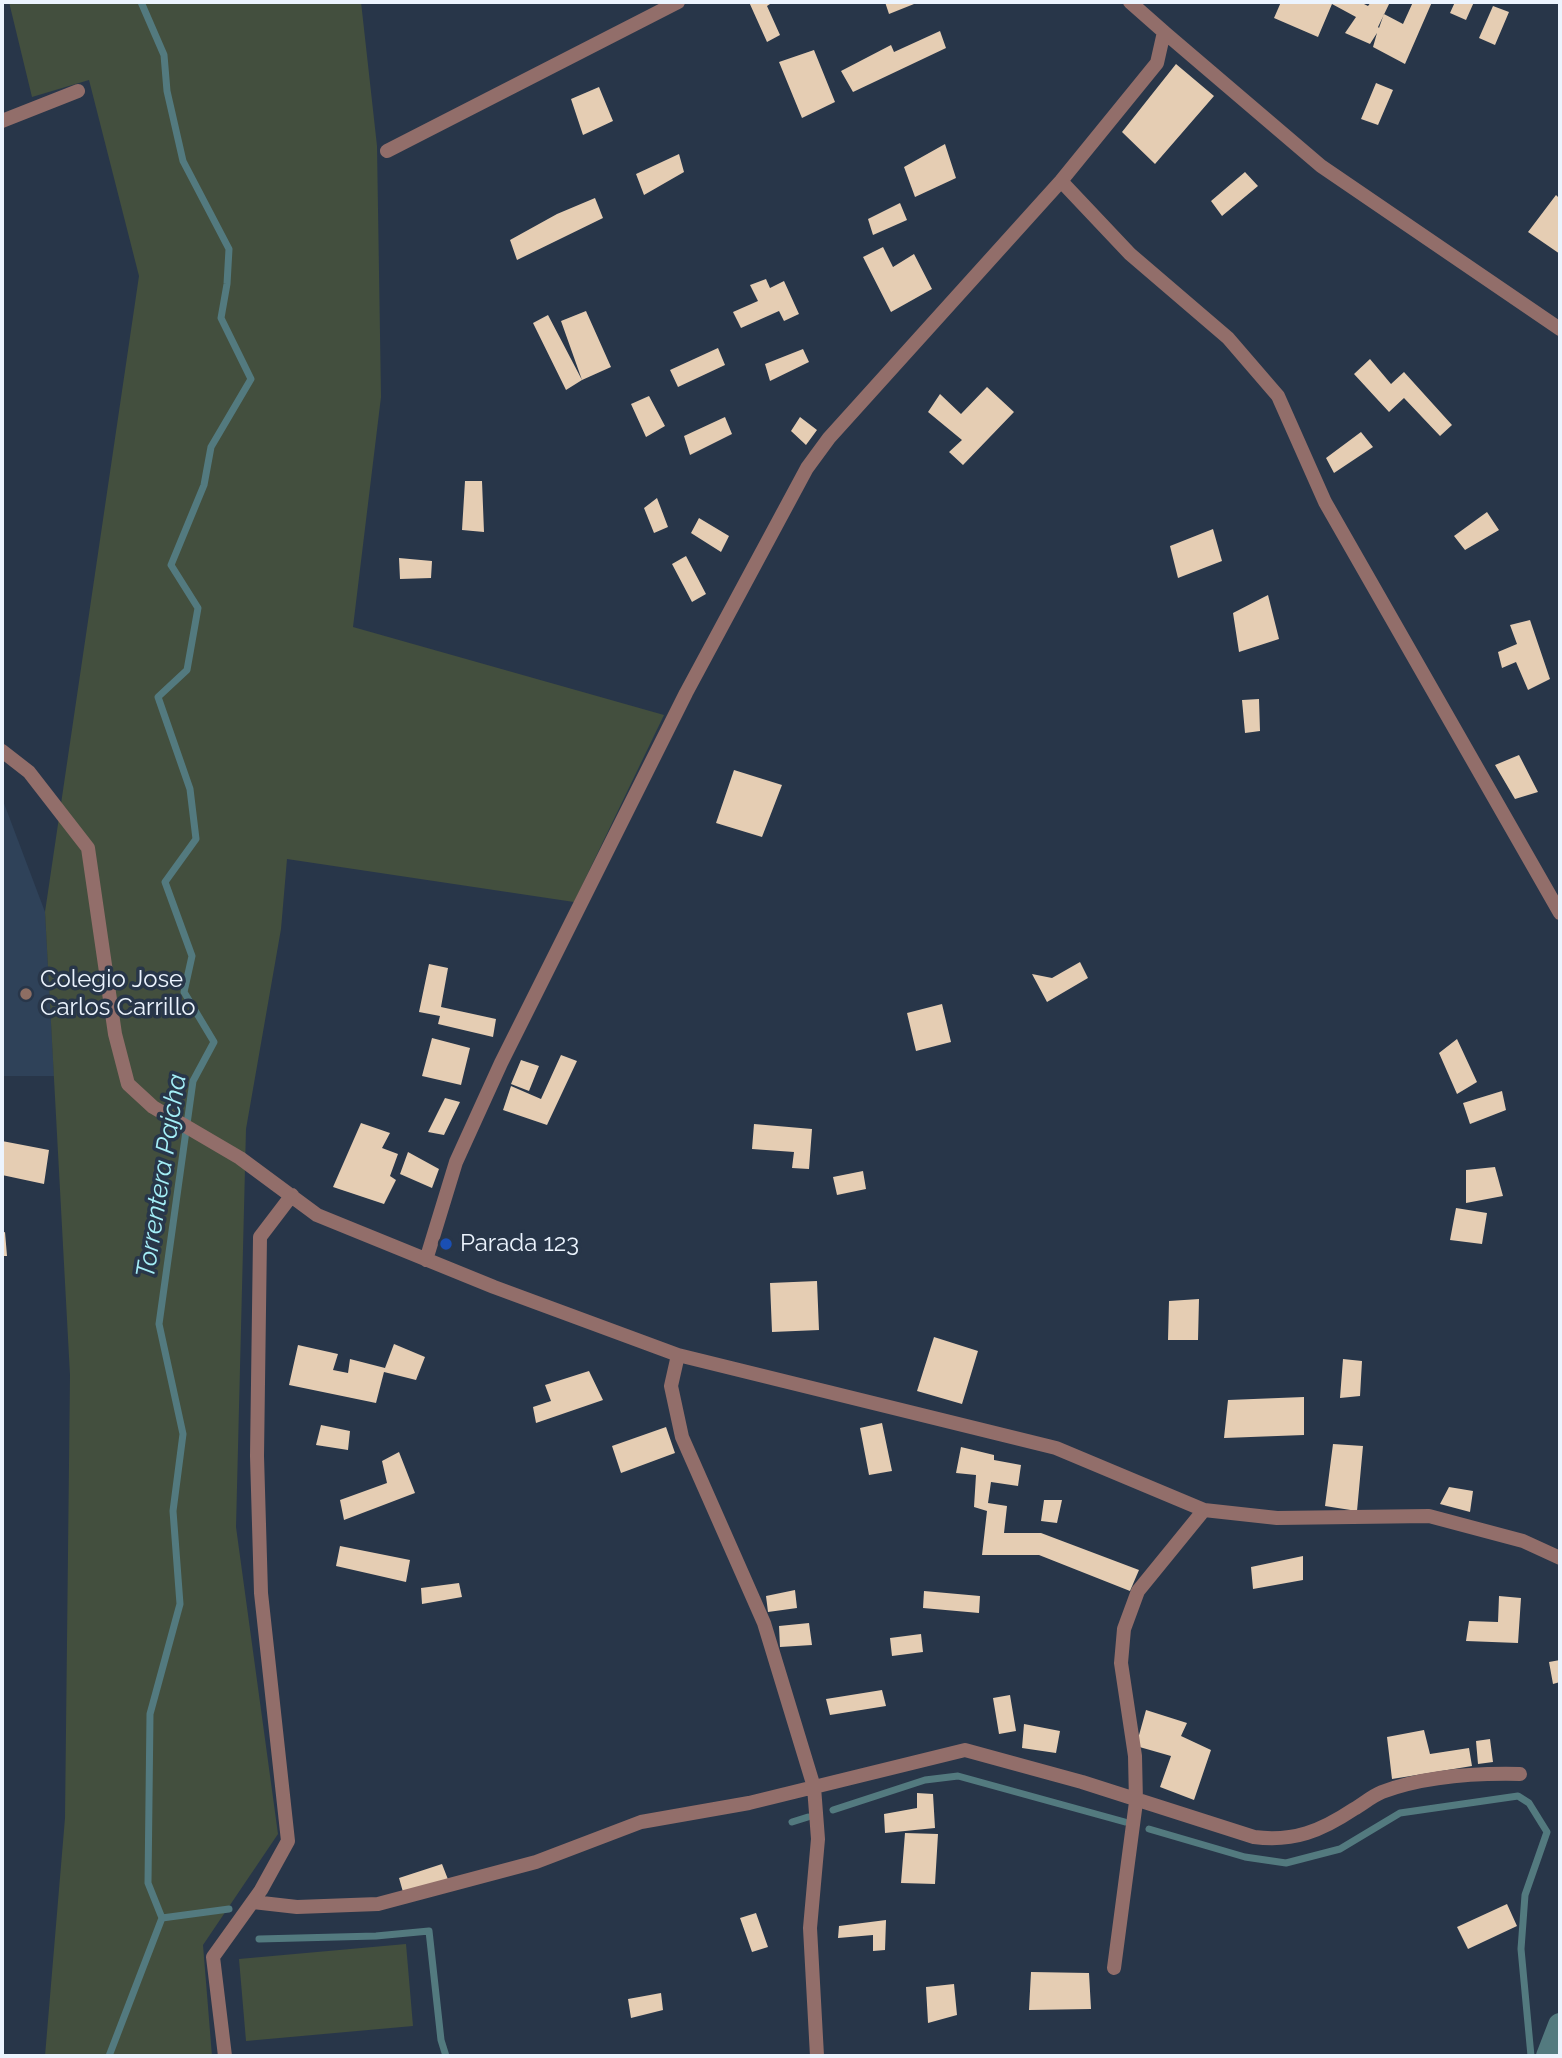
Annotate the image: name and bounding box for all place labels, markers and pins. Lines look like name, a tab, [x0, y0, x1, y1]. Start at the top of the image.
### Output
place label: Colegio Jose Carlos Carrillo	[40, 966, 195, 1022]
marker: Colegio Jose Carlos Carrillo	[18, 986, 34, 1002]
place label: Parada 123	[460, 1230, 579, 1258]
marker: Parada 123	[438, 1236, 454, 1252]

